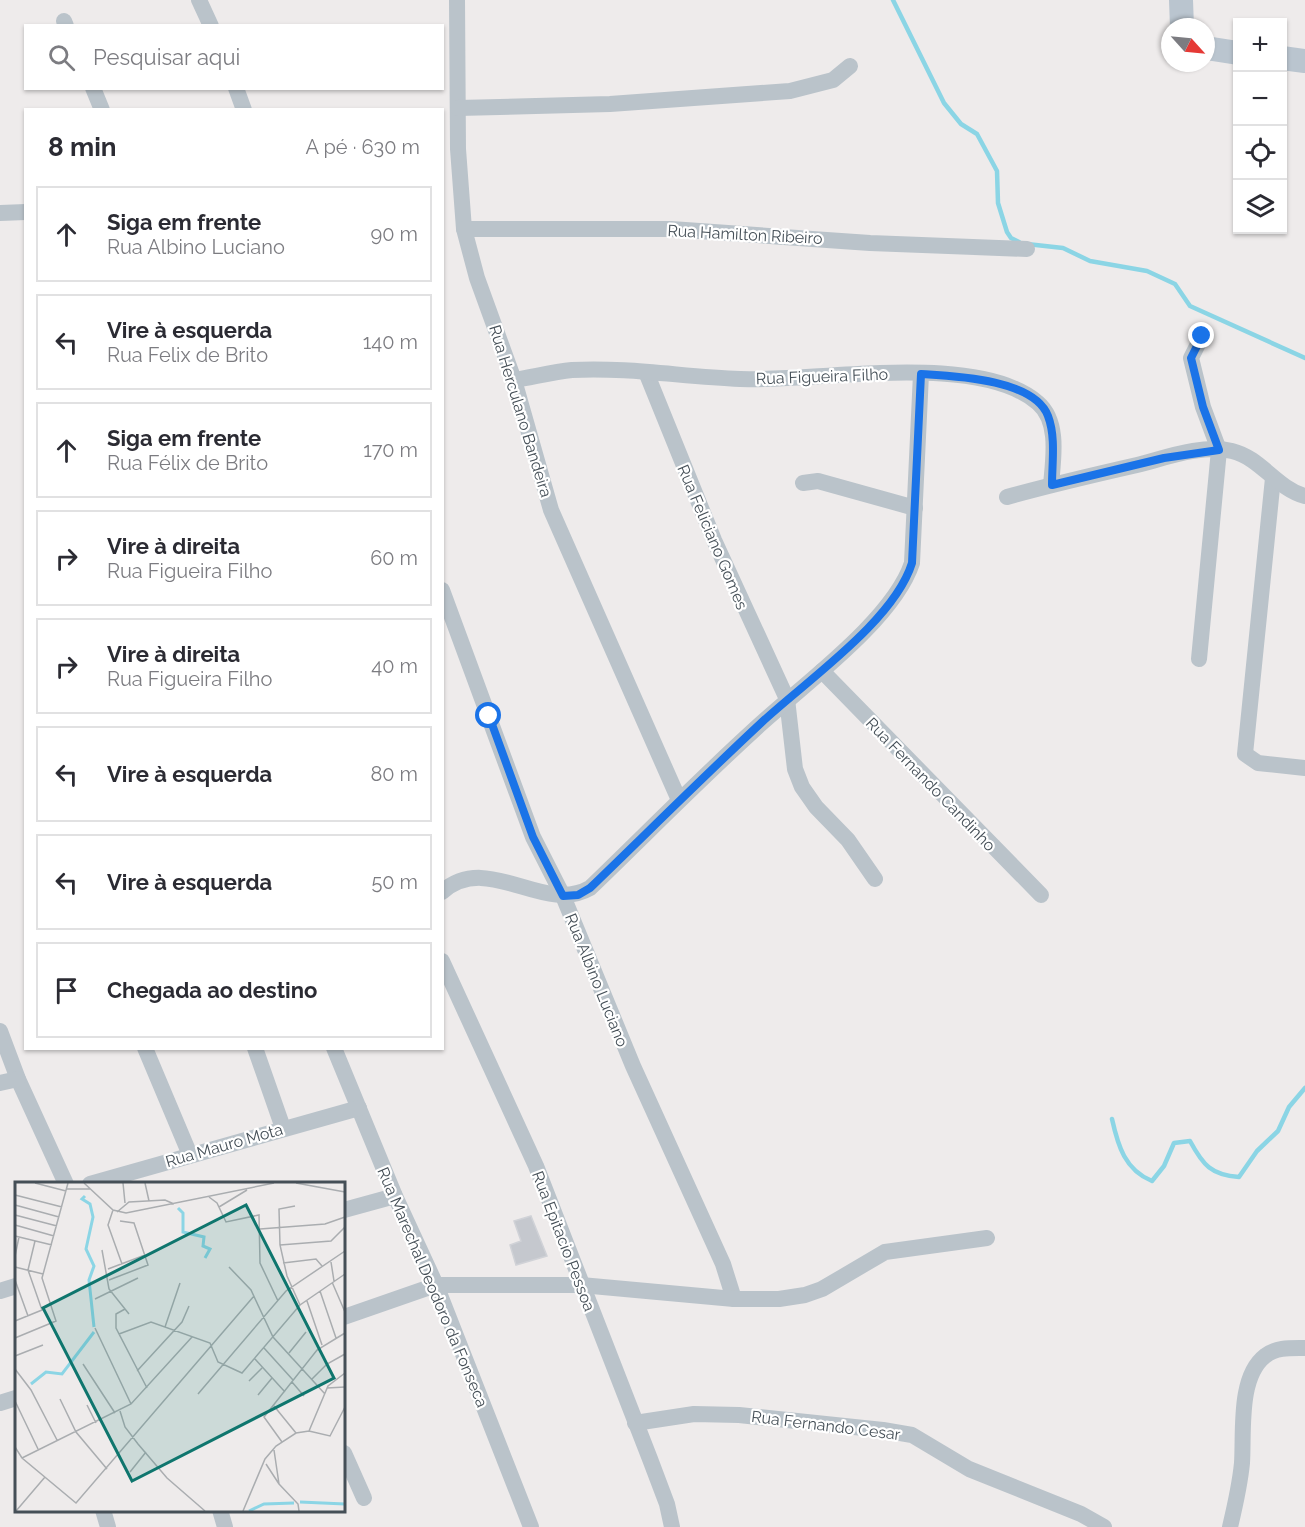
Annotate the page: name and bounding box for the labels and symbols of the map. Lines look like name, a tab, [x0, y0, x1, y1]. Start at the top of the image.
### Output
north arrow	[1161, 18, 1215, 72]
street label: Rua Hamilton Ribeiro	[667, 221, 823, 248]
route end	[1188, 322, 1214, 348]
street label: Rua Herculano Bandeira	[485, 323, 556, 500]
street label: Rua Figueira Filho	[756, 365, 888, 388]
street label: Rua Feliciano Gomes	[673, 462, 752, 613]
route start	[475, 702, 501, 728]
street label: Rua Fernando Candinho	[862, 714, 999, 855]
street label: Rua Albino Luciano	[561, 911, 632, 1050]
street label: Rua Mauro Mota	[163, 1120, 285, 1171]
street label: Rua Marechal Deodoro da Fonseca	[373, 1164, 492, 1410]
street label: Rua Epitacio Pessoa	[528, 1168, 599, 1314]
inset map	[15, 1182, 345, 1512]
street label: Rua Fernando Cesar	[750, 1407, 902, 1444]

